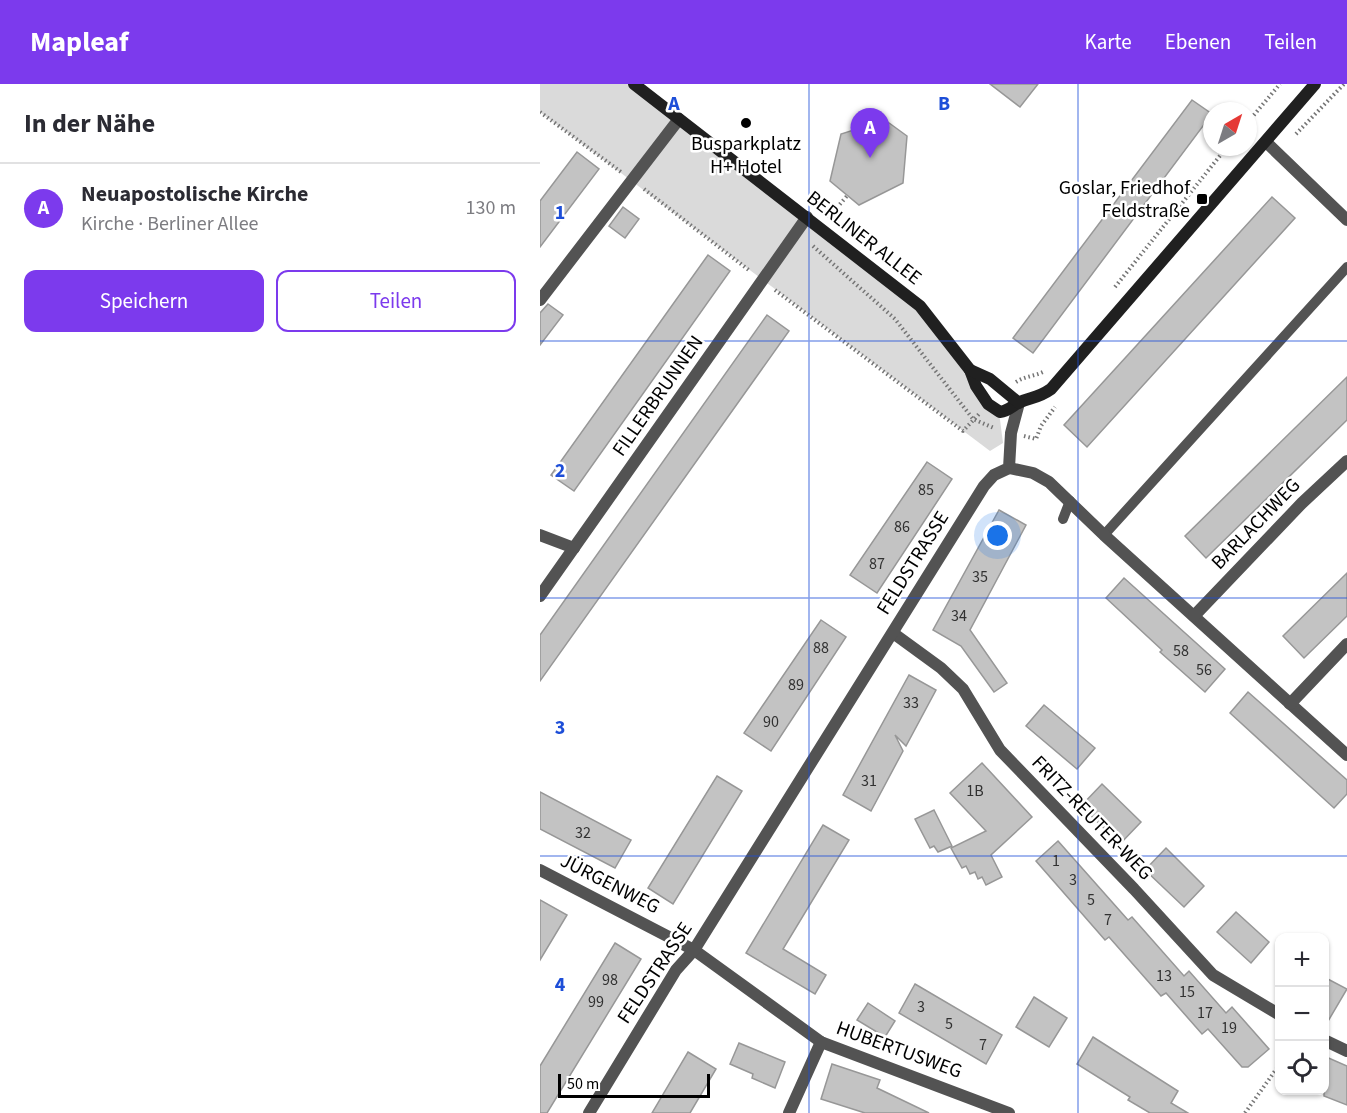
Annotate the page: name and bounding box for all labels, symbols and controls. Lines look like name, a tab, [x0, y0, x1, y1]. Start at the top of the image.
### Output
text: Mapleaf	[30, 22, 129, 62]
text: Karte	[1085, 27, 1132, 57]
text: Ebenen	[1165, 27, 1231, 57]
text: Teilen	[1264, 27, 1317, 57]
text: A	[667, 90, 680, 118]
text: B	[938, 90, 950, 118]
north arrow	[1203, 102, 1257, 156]
text: In der Nähe	[24, 105, 155, 142]
pin: A	[850, 109, 890, 158]
marker: Busparkplatz H+ Hotel	[739, 116, 753, 130]
place label: Busparkplatz H+ Hotel	[691, 130, 801, 181]
place label: Goslar, Friedhof Feldstraße	[1059, 174, 1191, 225]
text: Neuapostolische Kirche	[81, 178, 309, 210]
street label: BERLINER ALLEE	[801, 184, 927, 292]
marker: Goslar, Friedhof Feldstraße	[1195, 192, 1209, 206]
text: A	[38, 194, 49, 222]
text: 130 m	[466, 194, 516, 222]
text: 1	[555, 199, 565, 227]
text: Kirche · Berliner Allee	[81, 210, 258, 238]
button: Speichern	[24, 270, 264, 332]
button: Teilen	[276, 270, 516, 332]
street label: FILLERBRUNNEN	[606, 330, 710, 462]
text: 2	[555, 457, 565, 485]
street label: BARLACHWEG	[1205, 472, 1307, 576]
house number: 85	[918, 479, 934, 501]
street label: FELDSTRASSE	[870, 506, 956, 620]
house number: 86	[894, 516, 910, 538]
your location	[983, 521, 1012, 550]
house number: 87	[869, 553, 885, 575]
house number: 35	[972, 566, 988, 588]
house number: 34	[951, 605, 967, 627]
house number: 88	[813, 637, 829, 659]
house number: 58	[1173, 640, 1189, 662]
house number: 56	[1196, 659, 1212, 681]
house number: 89	[788, 674, 804, 696]
house number: 33	[903, 692, 919, 714]
house number: 90	[763, 711, 779, 733]
text: 3	[555, 714, 565, 742]
street label: FRITZ-REUTER-WEG	[1025, 749, 1159, 887]
house number: 31	[861, 770, 877, 792]
house number: 1B	[966, 780, 984, 802]
house number: 32	[575, 822, 591, 844]
street label: JÜRGENWEG	[555, 847, 665, 921]
house number: 1	[1052, 850, 1060, 872]
house number: 3	[1069, 869, 1077, 891]
house number: 5	[1087, 889, 1095, 911]
house number: 7	[1104, 909, 1112, 931]
street label: FELDSTRASSE	[611, 917, 699, 1029]
map controls	[1275, 933, 1329, 1095]
button: +	[1275, 933, 1329, 987]
house number: 13	[1156, 965, 1172, 987]
house number: 98	[602, 969, 618, 991]
text: 4	[555, 971, 566, 999]
house number: 15	[1179, 981, 1195, 1003]
button: −	[1275, 987, 1329, 1041]
house number: 99	[588, 991, 604, 1013]
house number: 3	[917, 996, 925, 1018]
house number: 17	[1197, 1002, 1213, 1024]
house number: 5	[945, 1013, 953, 1035]
street label: HUBERTUSWEG	[832, 1014, 966, 1086]
house number: 19	[1221, 1017, 1237, 1039]
house number: 7	[979, 1034, 987, 1056]
button: locate	[1275, 1041, 1329, 1095]
scale bar	[558, 1071, 710, 1098]
text: 50 m	[567, 1073, 599, 1095]

